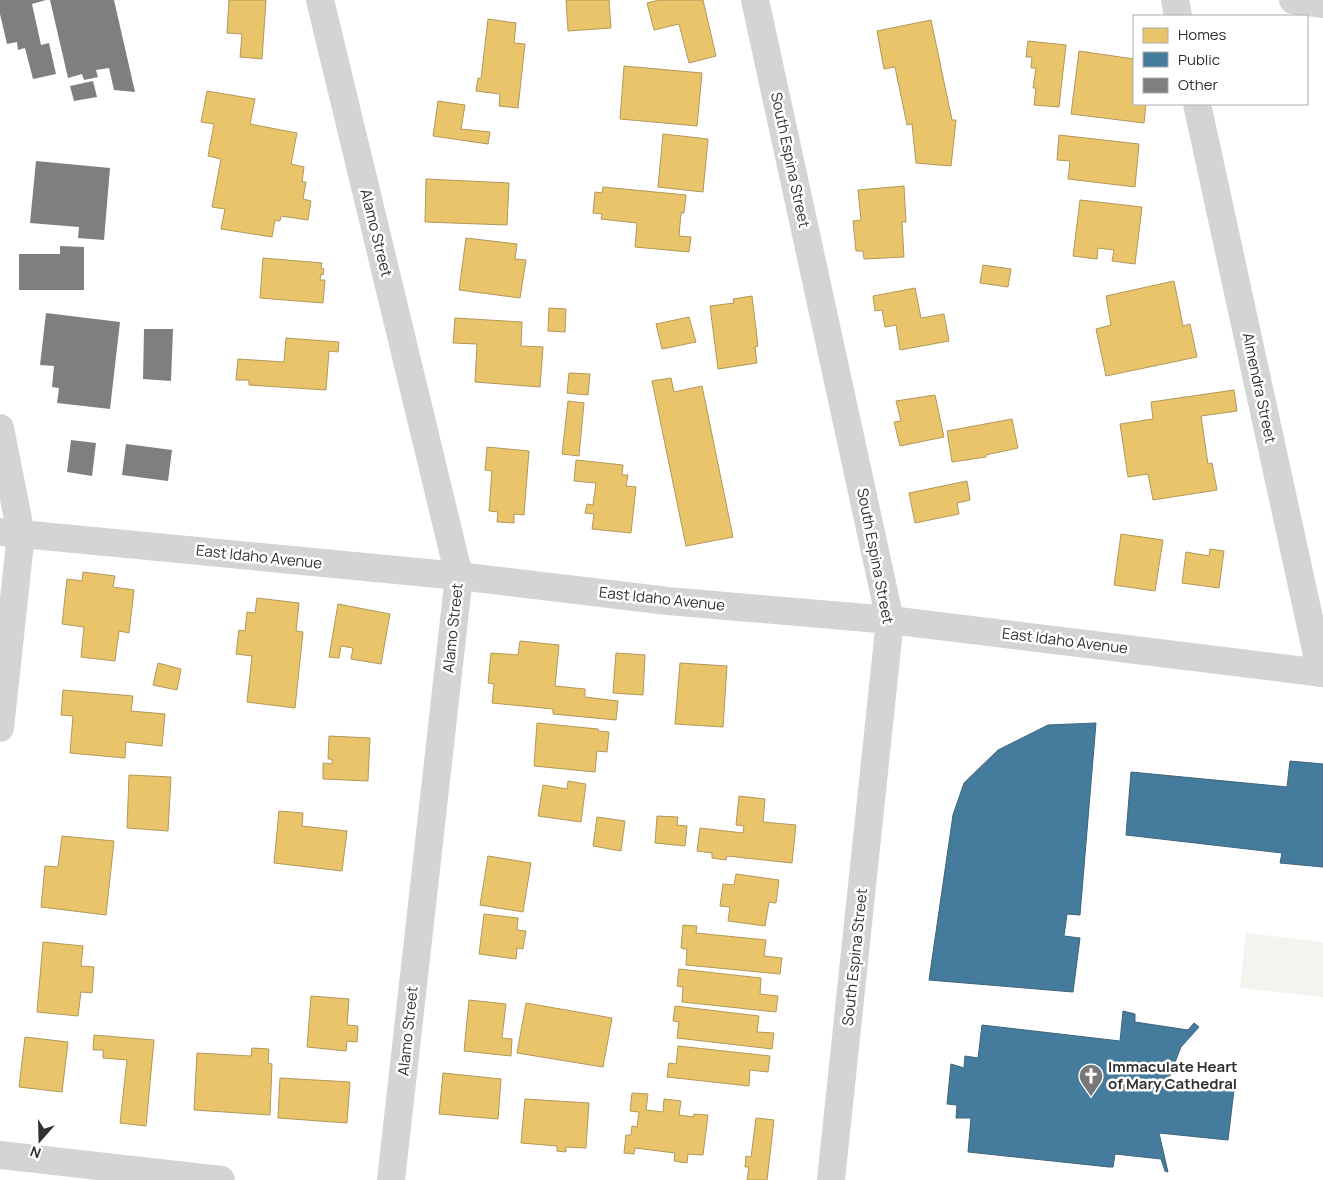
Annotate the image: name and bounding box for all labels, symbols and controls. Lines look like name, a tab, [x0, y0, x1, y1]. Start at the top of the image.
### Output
legend	[1133, 15, 1308, 105]
text: Homes	[1178, 24, 1227, 45]
text: Public	[1178, 49, 1220, 70]
text: Other	[1178, 74, 1219, 95]
street label: South Espina Street	[766, 90, 815, 230]
street label: Alamo Street	[355, 187, 398, 279]
street label: Almendra Street	[1238, 331, 1281, 445]
street label: South Espina Street	[852, 486, 899, 626]
street label: East Idaho Avenue	[195, 539, 323, 574]
street label: East Idaho Avenue	[598, 581, 726, 616]
street label: Alamo Street	[437, 582, 468, 674]
street label: East Idaho Avenue	[1001, 622, 1129, 659]
street label: South Espina Street	[837, 887, 872, 1027]
street label: Alamo Street	[392, 985, 423, 1077]
place label: Immaculate Heart of Mary Cathedral	[1108, 1056, 1238, 1094]
church icon: Immaculate Heart of Mary Cathedral	[1078, 1063, 1104, 1097]
north arrow	[15, 1115, 65, 1165]
text: N	[27, 1142, 43, 1163]

